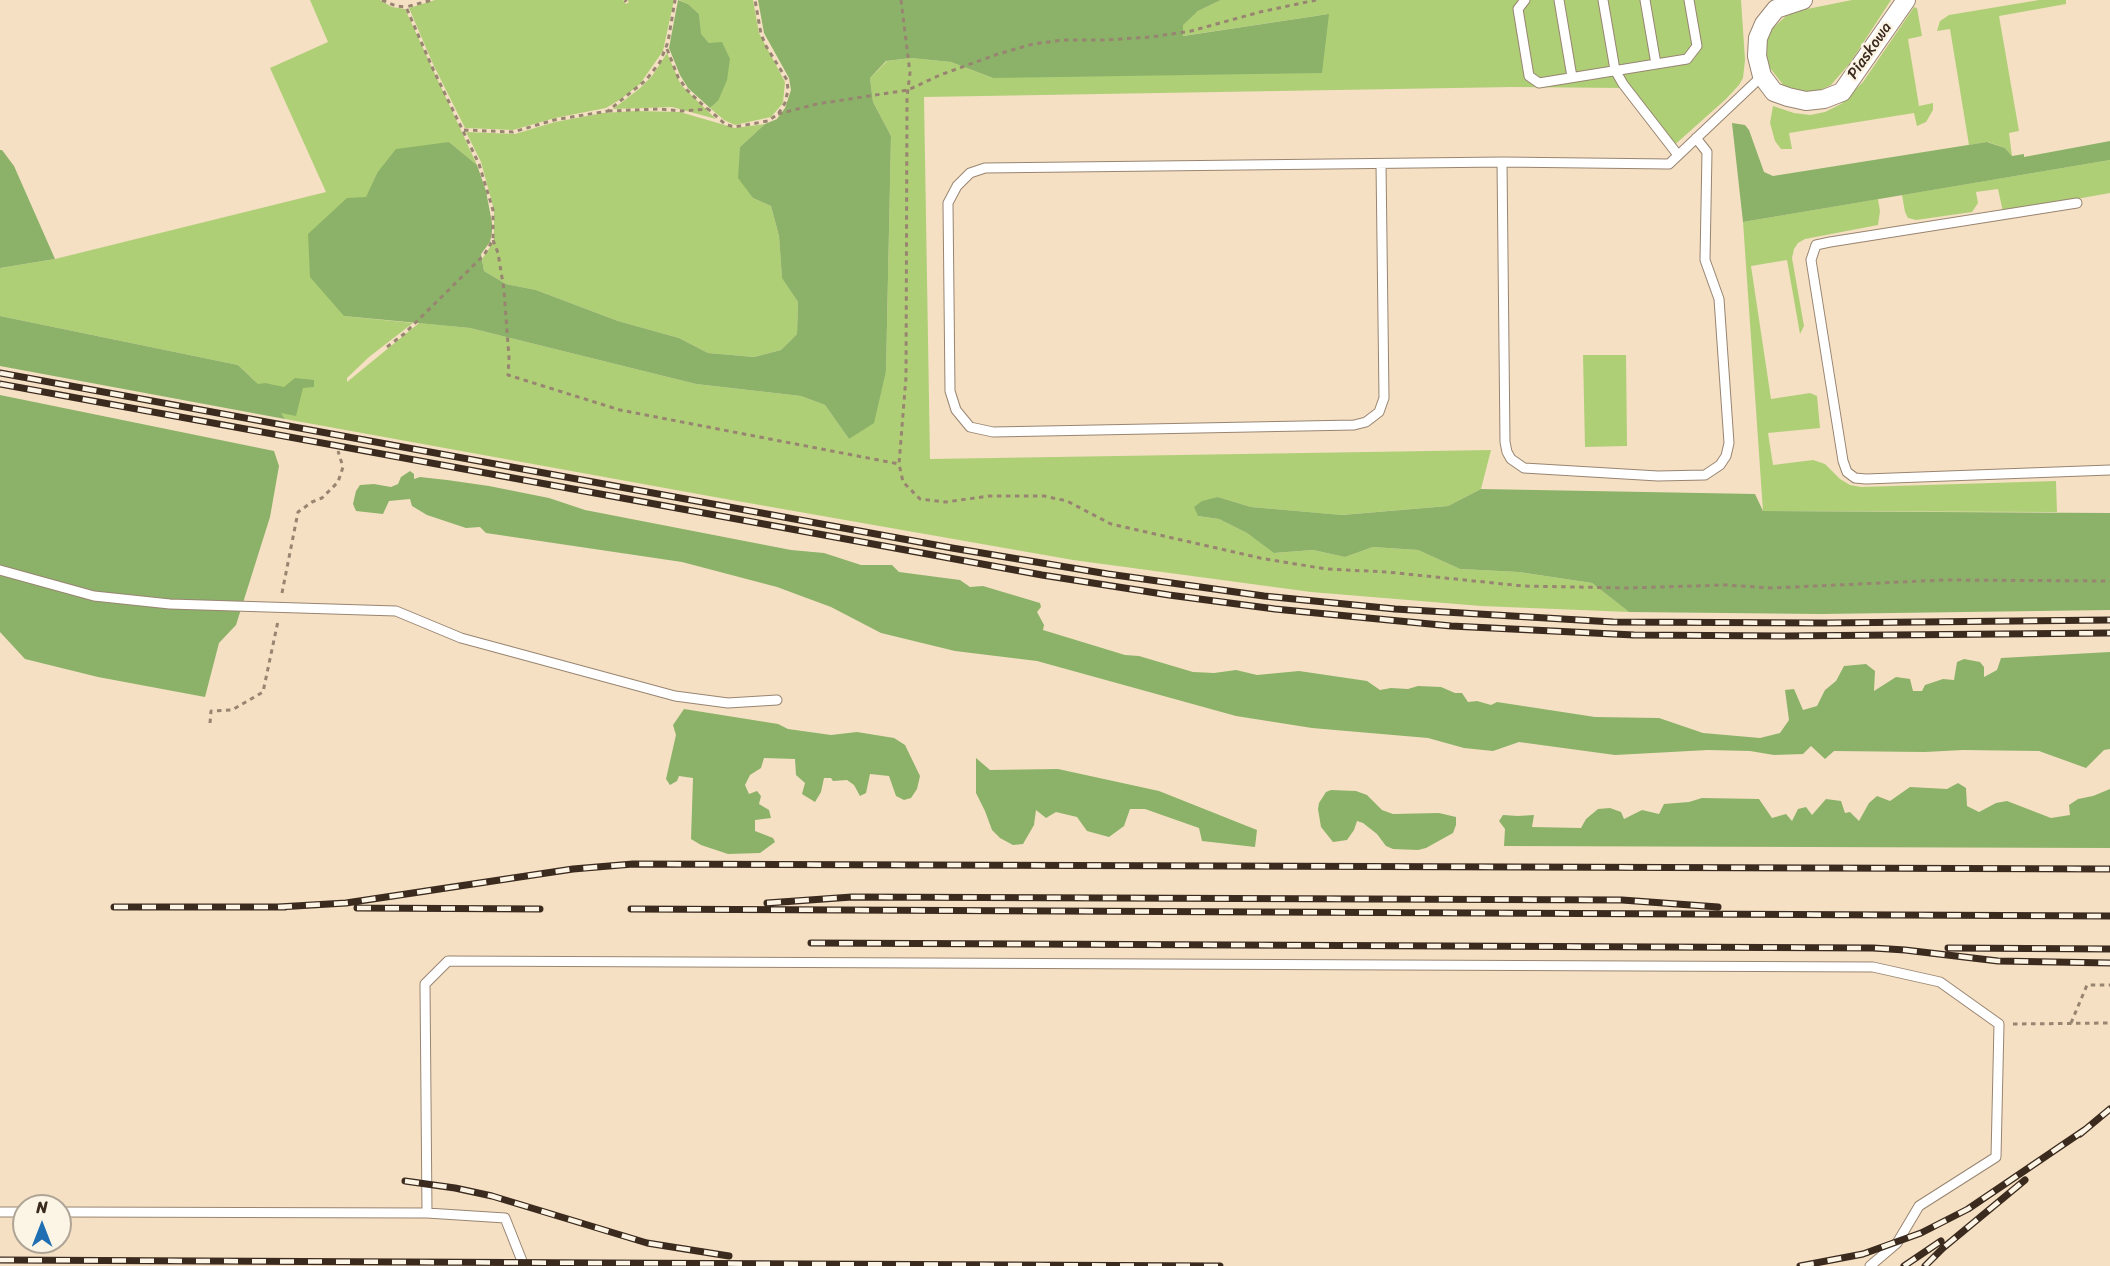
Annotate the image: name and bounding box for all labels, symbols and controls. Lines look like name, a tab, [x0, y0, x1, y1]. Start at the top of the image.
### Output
street label: Piaskowa	[1843, 19, 1897, 83]
text: N	[36, 1193, 48, 1222]
north arrow	[12, 1194, 72, 1254]

